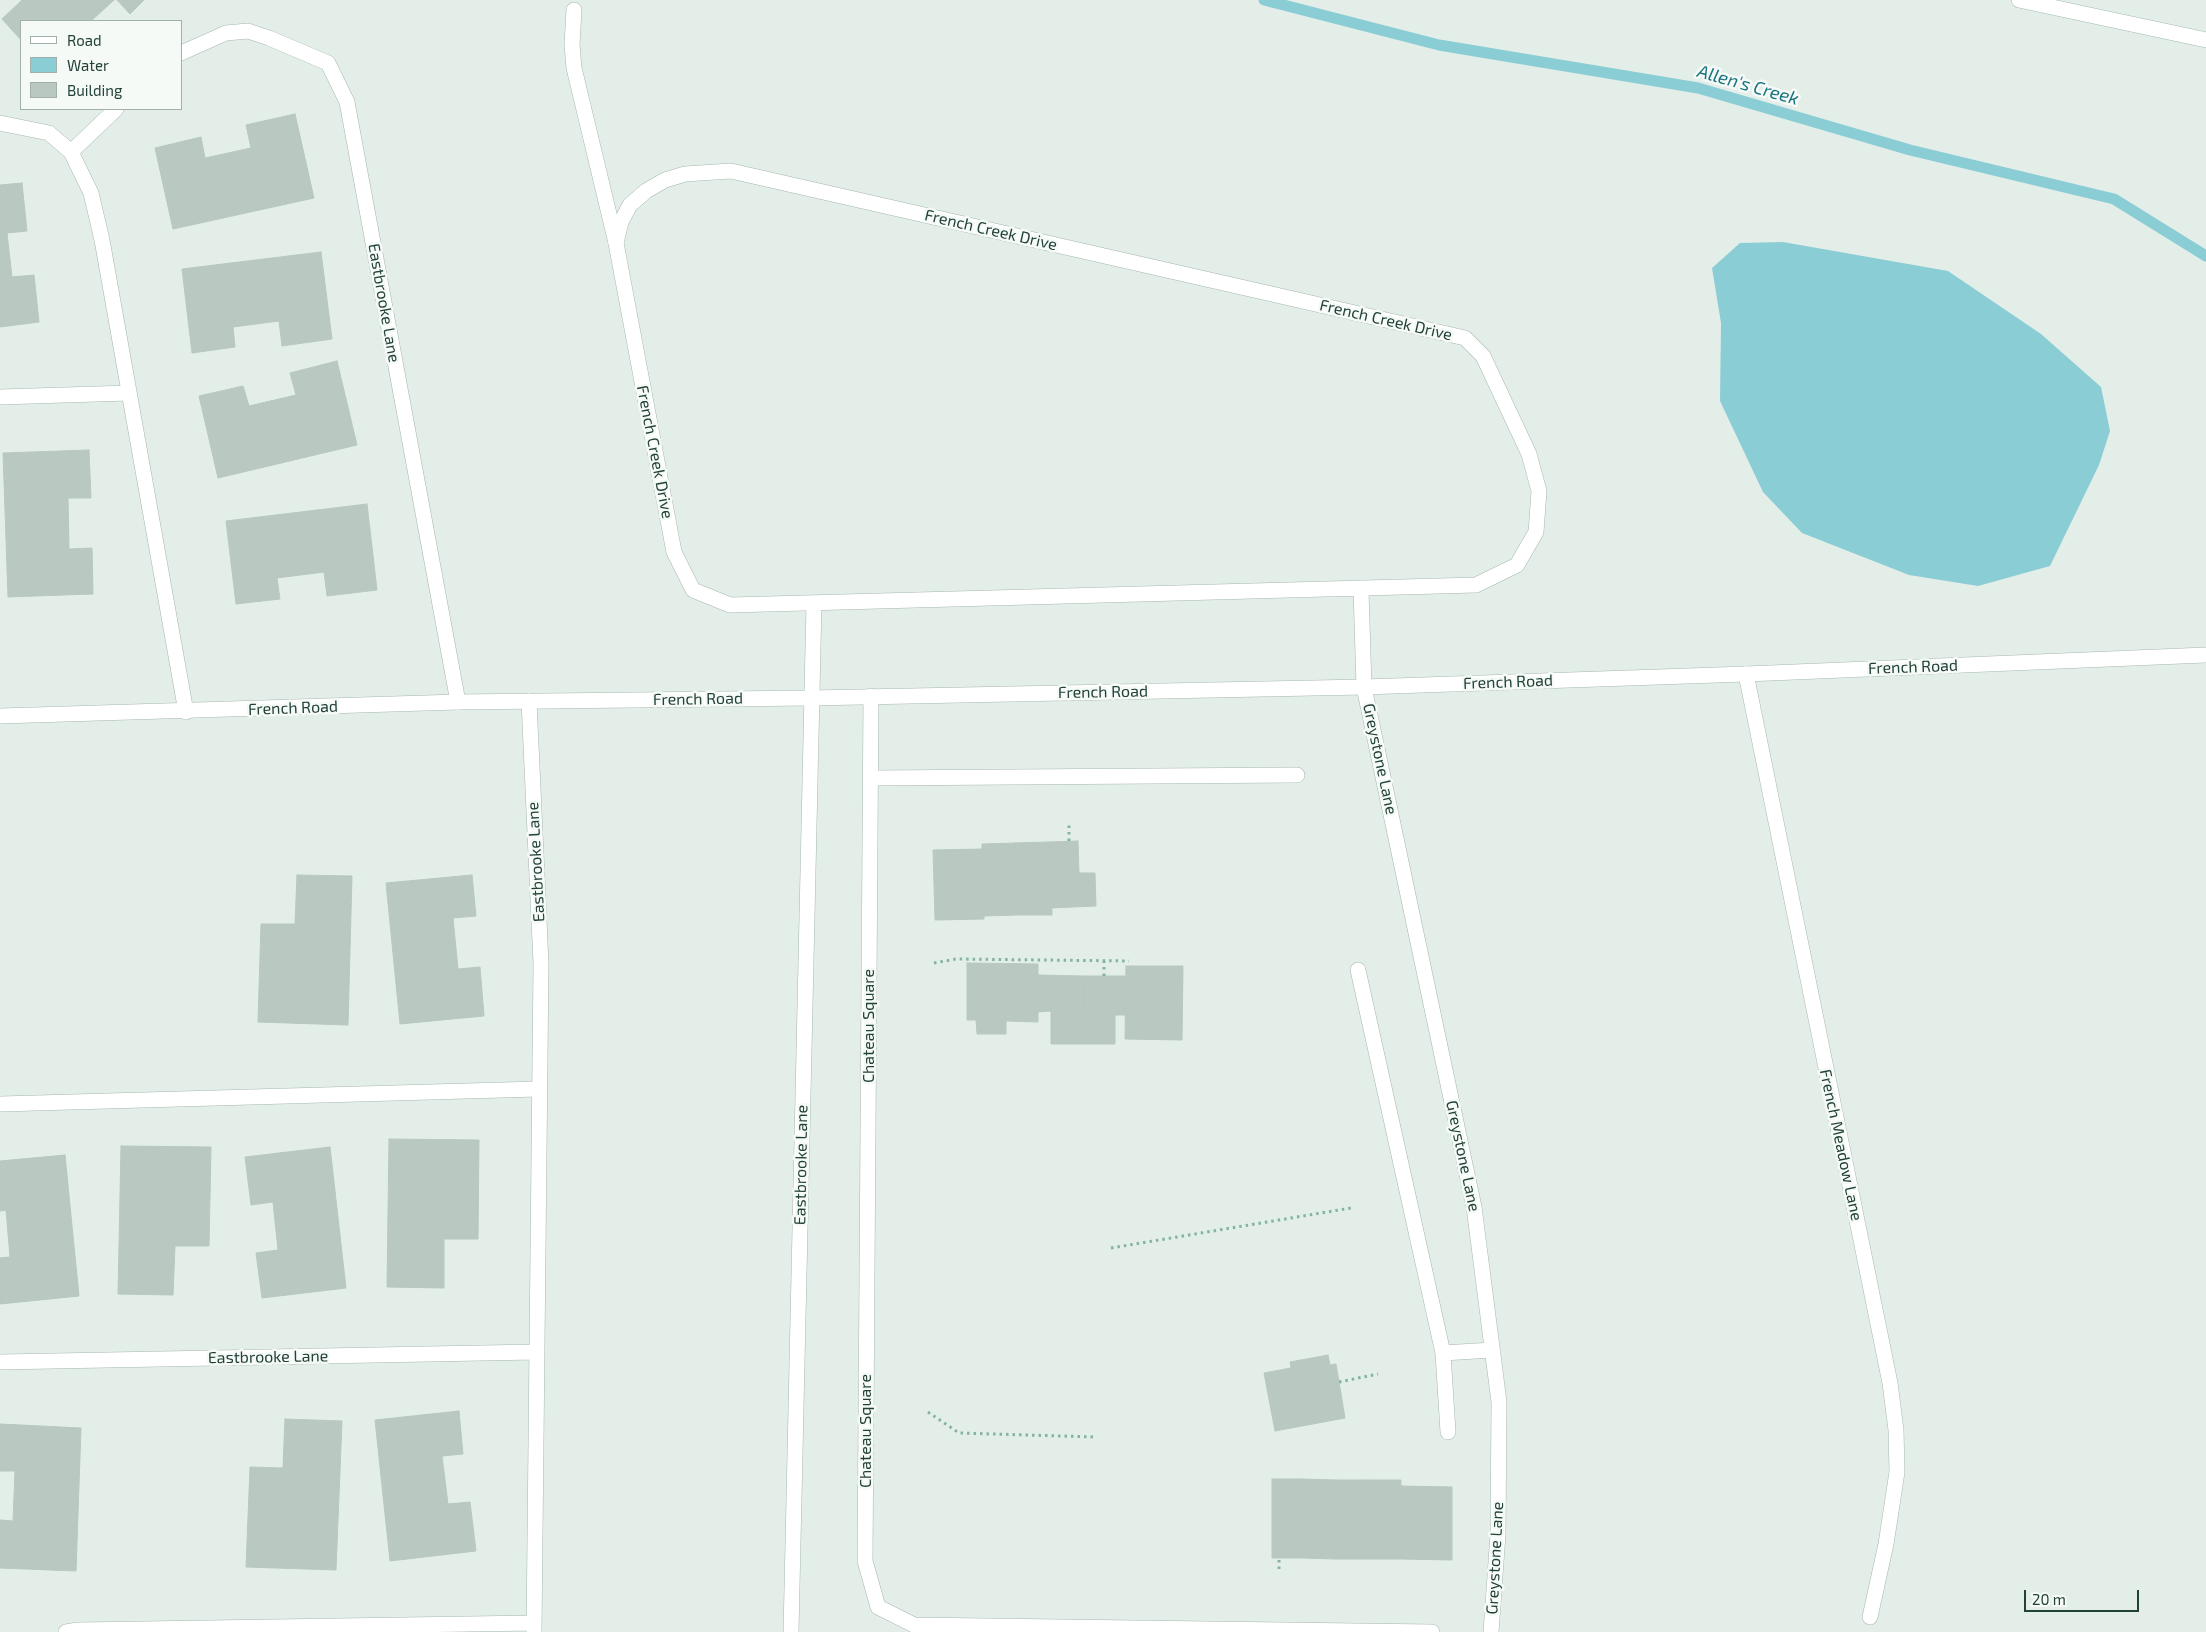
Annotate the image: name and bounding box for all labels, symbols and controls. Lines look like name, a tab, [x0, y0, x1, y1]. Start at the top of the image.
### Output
legend	[20, 20, 182, 110]
text: Road	[67, 31, 102, 49]
text: Water	[67, 56, 109, 74]
water label: Allen's Creek	[1695, 60, 1801, 110]
text: Building	[67, 81, 122, 99]
street label: French Creek Drive	[923, 205, 1059, 255]
street label: Eastbrooke Lane	[364, 242, 404, 364]
street label: French Creek Drive	[1318, 295, 1454, 345]
street label: French Creek Drive	[633, 384, 677, 520]
street label: French Road	[1868, 656, 1958, 678]
street label: French Road	[1463, 671, 1553, 693]
street label: French Road	[1058, 682, 1148, 702]
street label: French Road	[653, 689, 743, 709]
street label: French Road	[248, 697, 338, 719]
street label: Greystone Lane	[1359, 702, 1401, 816]
street label: Eastbrooke Lane	[523, 801, 549, 923]
street label: Chateau Square	[859, 969, 879, 1083]
street label: French Meadow Lane	[1816, 1067, 1866, 1223]
street label: Greystone Lane	[1442, 1099, 1484, 1213]
street label: Eastbrooke Lane	[790, 1105, 812, 1225]
street label: Eastbrooke Lane	[208, 1346, 328, 1368]
street label: Chateau Square	[856, 1374, 876, 1488]
street label: Greystone Lane	[1482, 1501, 1508, 1615]
scale bar	[2026, 1580, 2141, 1612]
text: 20 m	[2032, 1590, 2066, 1608]

